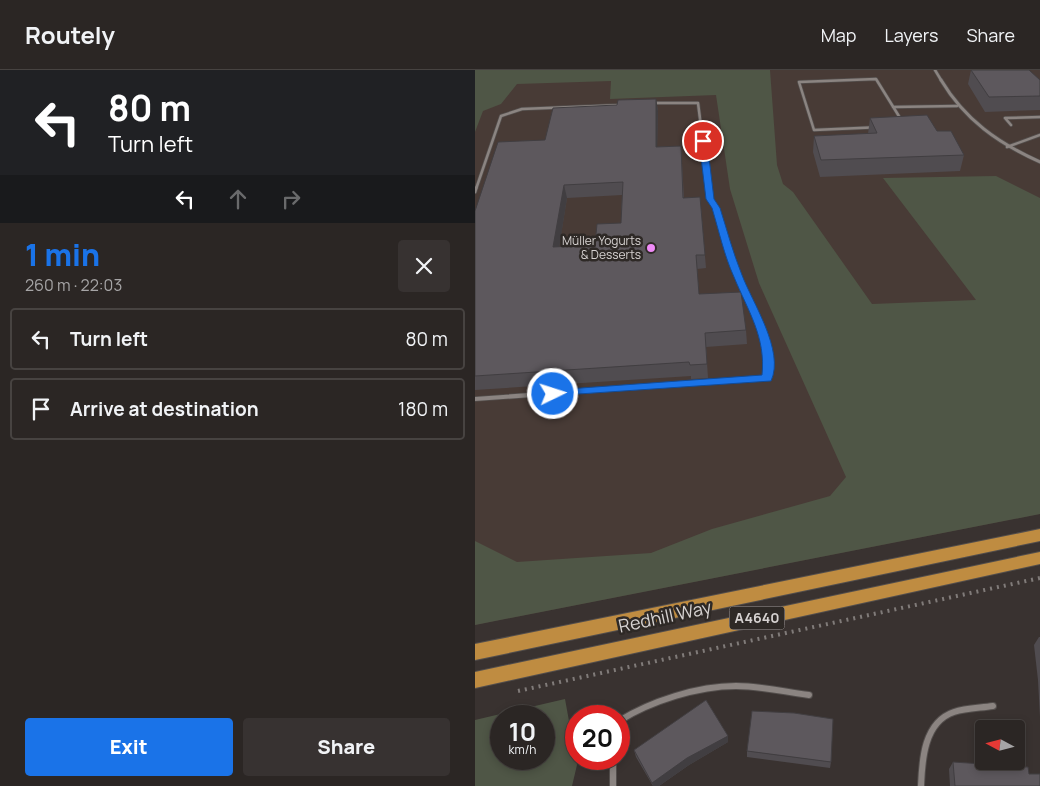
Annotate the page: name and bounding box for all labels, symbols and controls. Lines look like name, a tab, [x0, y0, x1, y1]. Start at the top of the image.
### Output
text: Routely	[25, 18, 115, 51]
text: Map	[821, 23, 856, 47]
text: Layers	[884, 23, 938, 47]
text: Share	[966, 23, 1015, 47]
text: 80 m	[108, 84, 191, 132]
icon: left	[25, 90, 90, 155]
pin	[682, 120, 724, 162]
icon: arrive	[689, 127, 717, 155]
text: Turn left	[108, 129, 193, 159]
icon: left	[171, 185, 199, 213]
icon: ahead	[224, 185, 252, 213]
icon: right	[277, 185, 305, 213]
place label: Müller Yogurts & Desserts	[562, 232, 641, 263]
text: 1 min	[25, 234, 100, 275]
button: close	[398, 240, 450, 292]
marker: Müller Yogurts & Desserts	[645, 242, 657, 254]
text: 260 m · 22:03	[25, 274, 122, 296]
icon: left	[27, 325, 55, 353]
text: Turn left	[70, 326, 148, 352]
text: 80 m	[405, 326, 448, 352]
position arrow	[526, 367, 578, 419]
icon: arrive	[27, 395, 55, 423]
text: Arrive at destination	[70, 396, 259, 422]
text: 180 m	[398, 396, 448, 422]
street label: Redhill Way	[616, 594, 714, 638]
road number: A4640	[729, 606, 785, 630]
speed limit sign: 20	[565, 705, 630, 770]
text: 10	[509, 714, 536, 749]
button: Exit	[25, 718, 233, 776]
button: Share	[243, 718, 450, 776]
north arrow	[975, 720, 1025, 770]
map controls	[975, 720, 1025, 770]
text: km/h	[509, 741, 536, 758]

